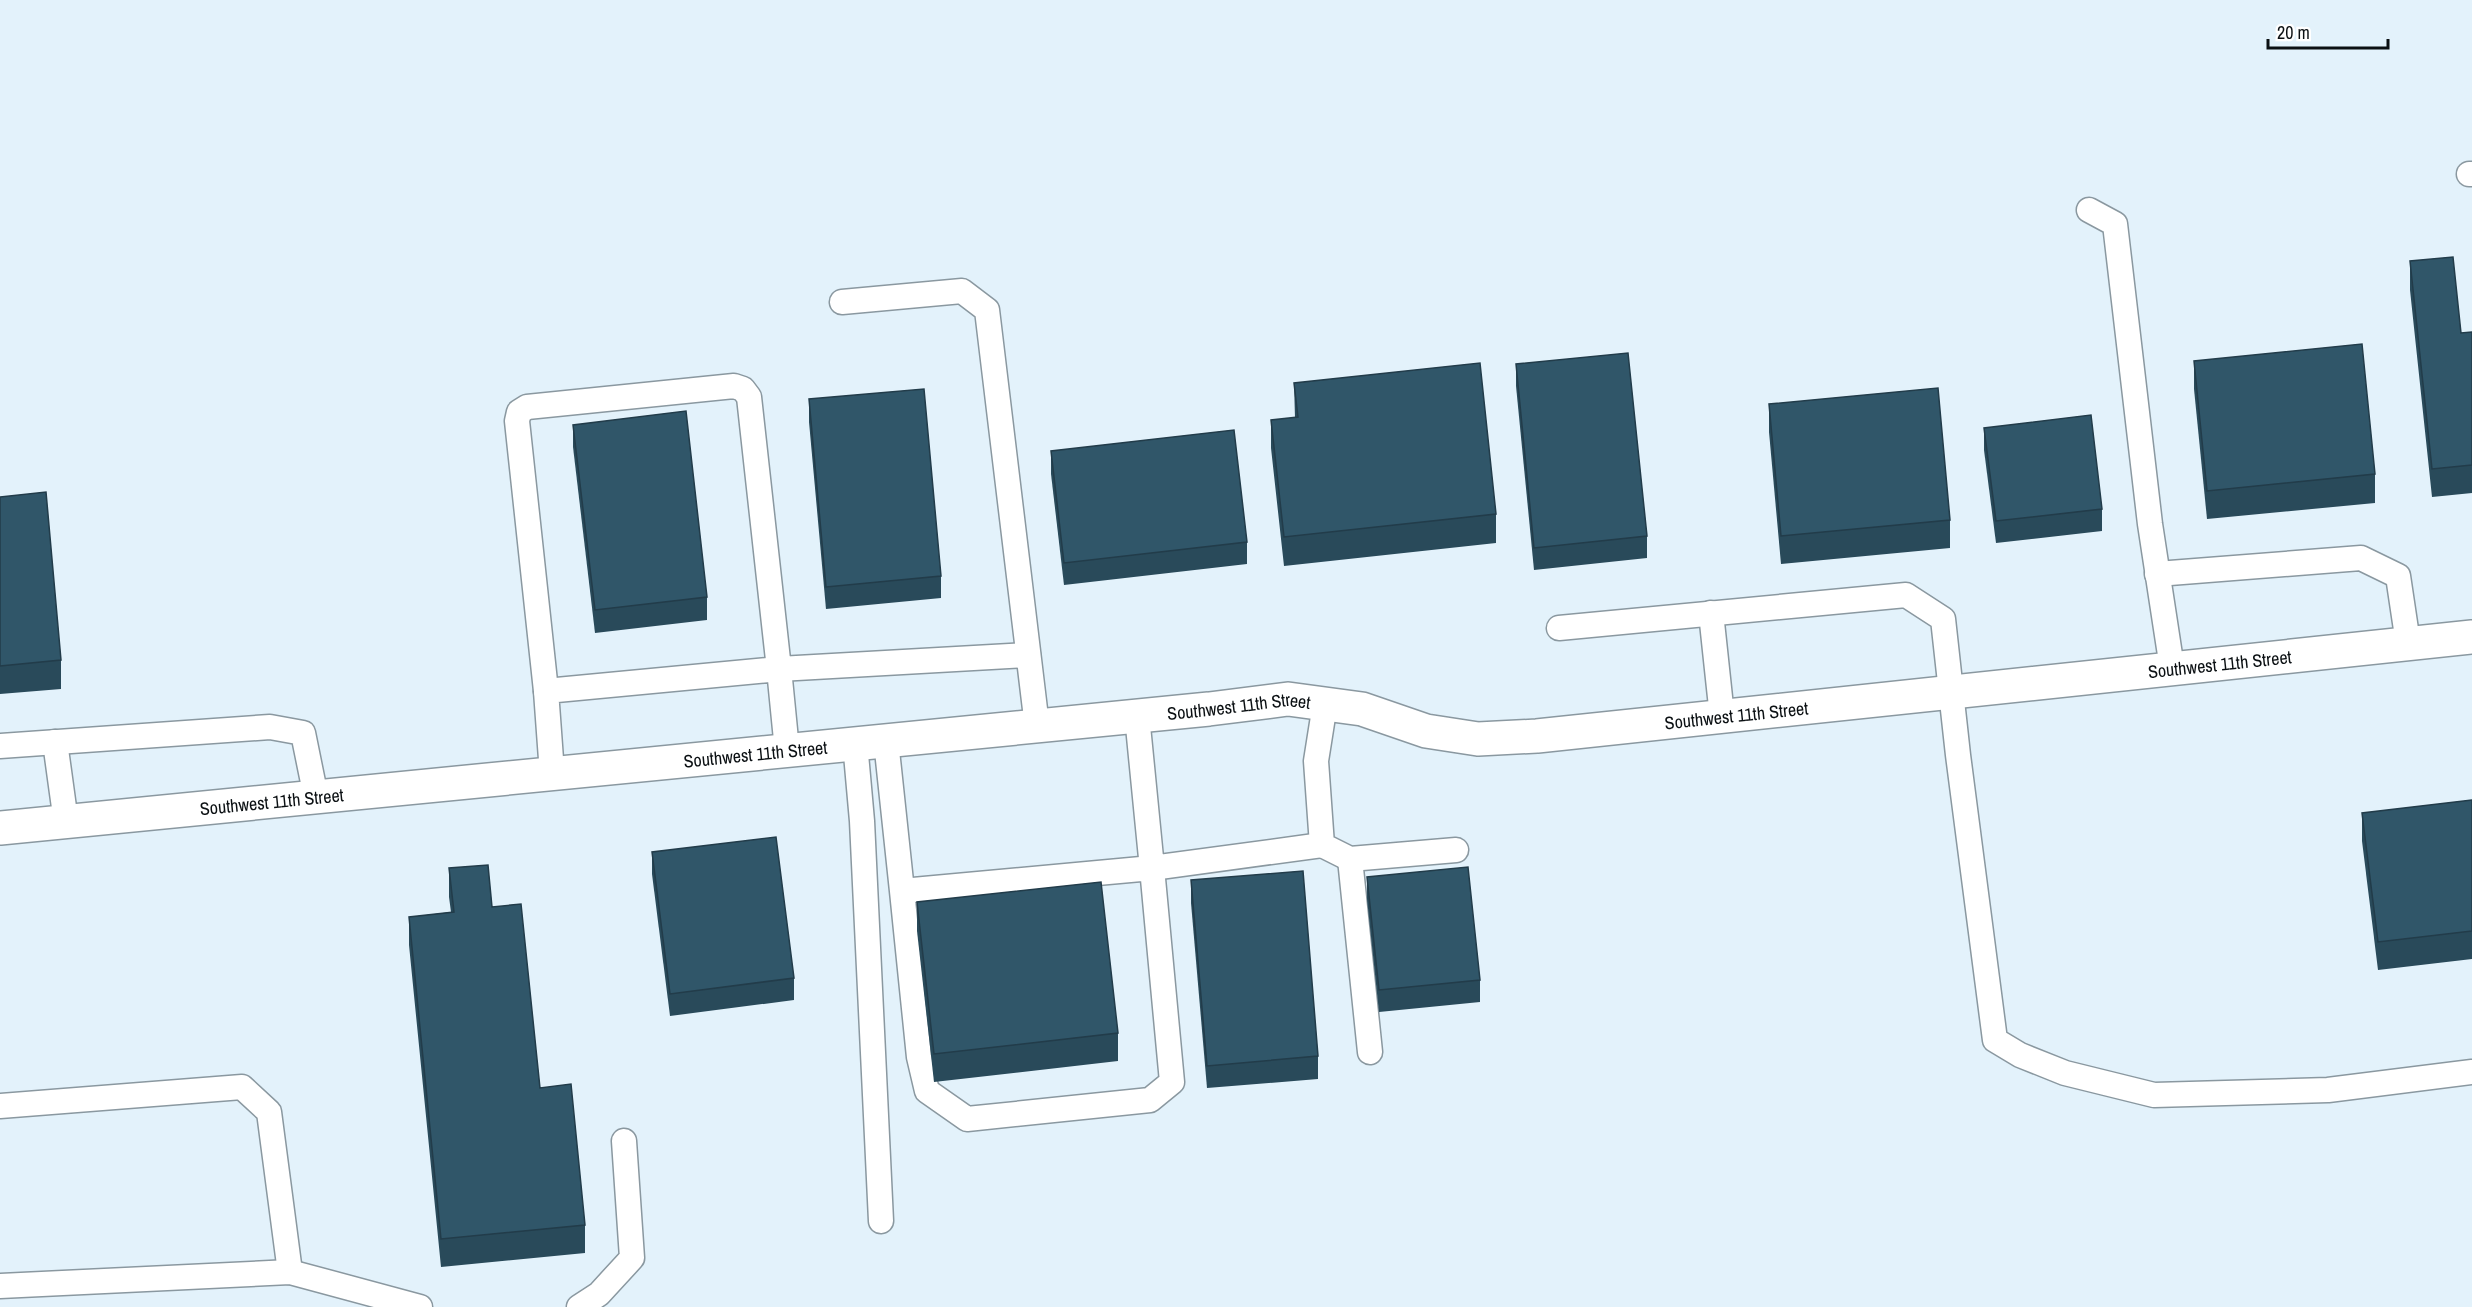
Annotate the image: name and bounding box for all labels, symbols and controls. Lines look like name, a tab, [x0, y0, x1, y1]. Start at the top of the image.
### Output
scale bar	[2268, 12, 2388, 50]
text: 20 m	[2277, 20, 2310, 45]
street label: Southwest 11th Street	[2147, 644, 2293, 684]
street label: Southwest 11th Street	[1166, 686, 1312, 726]
street label: Southwest 11th Street	[1663, 695, 1809, 735]
street label: Southwest 11th Street	[682, 734, 828, 773]
street label: Southwest 11th Street	[199, 782, 345, 821]

